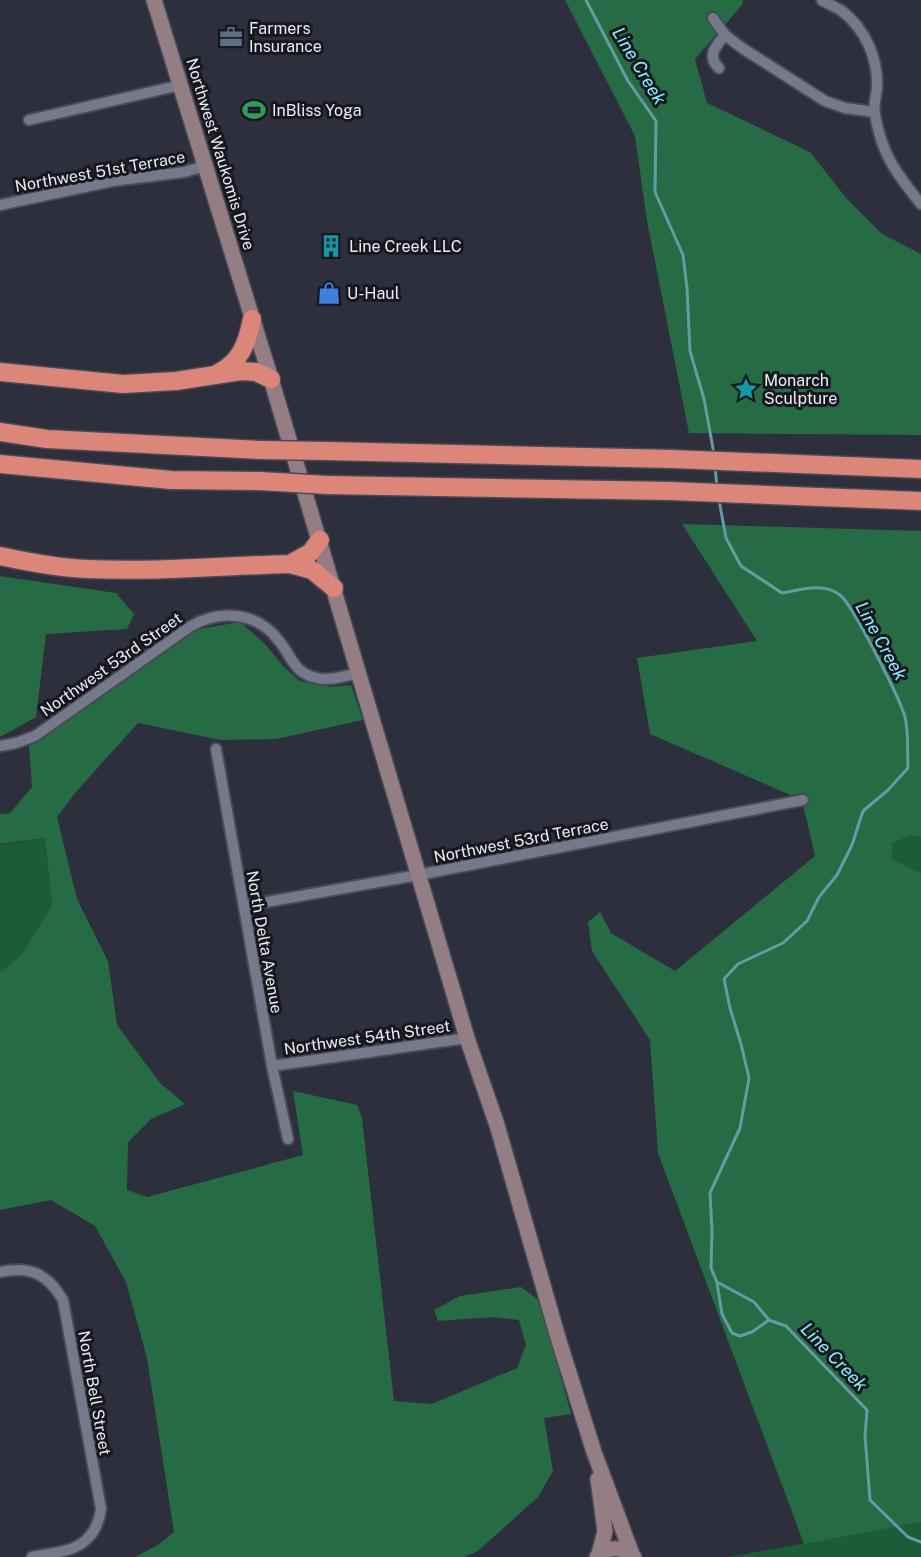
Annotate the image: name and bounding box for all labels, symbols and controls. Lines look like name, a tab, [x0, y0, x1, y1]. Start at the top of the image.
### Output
place label: Farmers Insurance	[249, 19, 322, 56]
water label: Line Creek	[608, 23, 671, 108]
office icon: Farmers Insurance	[218, 24, 244, 50]
street label: Northwest Waukomis Drive	[182, 56, 259, 252]
sports icon: InBliss Yoga	[241, 97, 267, 123]
place label: InBliss Yoga	[272, 101, 361, 120]
street label: Northwest 51st Terrace	[13, 147, 187, 196]
building icon: Line Creek LLC	[318, 233, 344, 259]
place label: Line Creek LLC	[349, 237, 462, 256]
shop icon: U-Haul	[316, 280, 342, 306]
place label: U-Haul	[347, 284, 400, 303]
place label: Monarch Sculpture	[764, 371, 837, 408]
place icon: Monarch Sculpture	[733, 376, 759, 402]
water label: Line Creek	[851, 598, 912, 684]
street label: Northwest 53rd Street	[37, 608, 186, 720]
street label: Northwest 53rd Terrace	[432, 814, 610, 867]
street label: North Delta Avenue	[243, 869, 286, 1015]
street label: Northwest 54th Street	[283, 1016, 452, 1059]
water label: Line Creek	[797, 1318, 872, 1395]
street label: North Bell Street	[74, 1329, 115, 1457]

